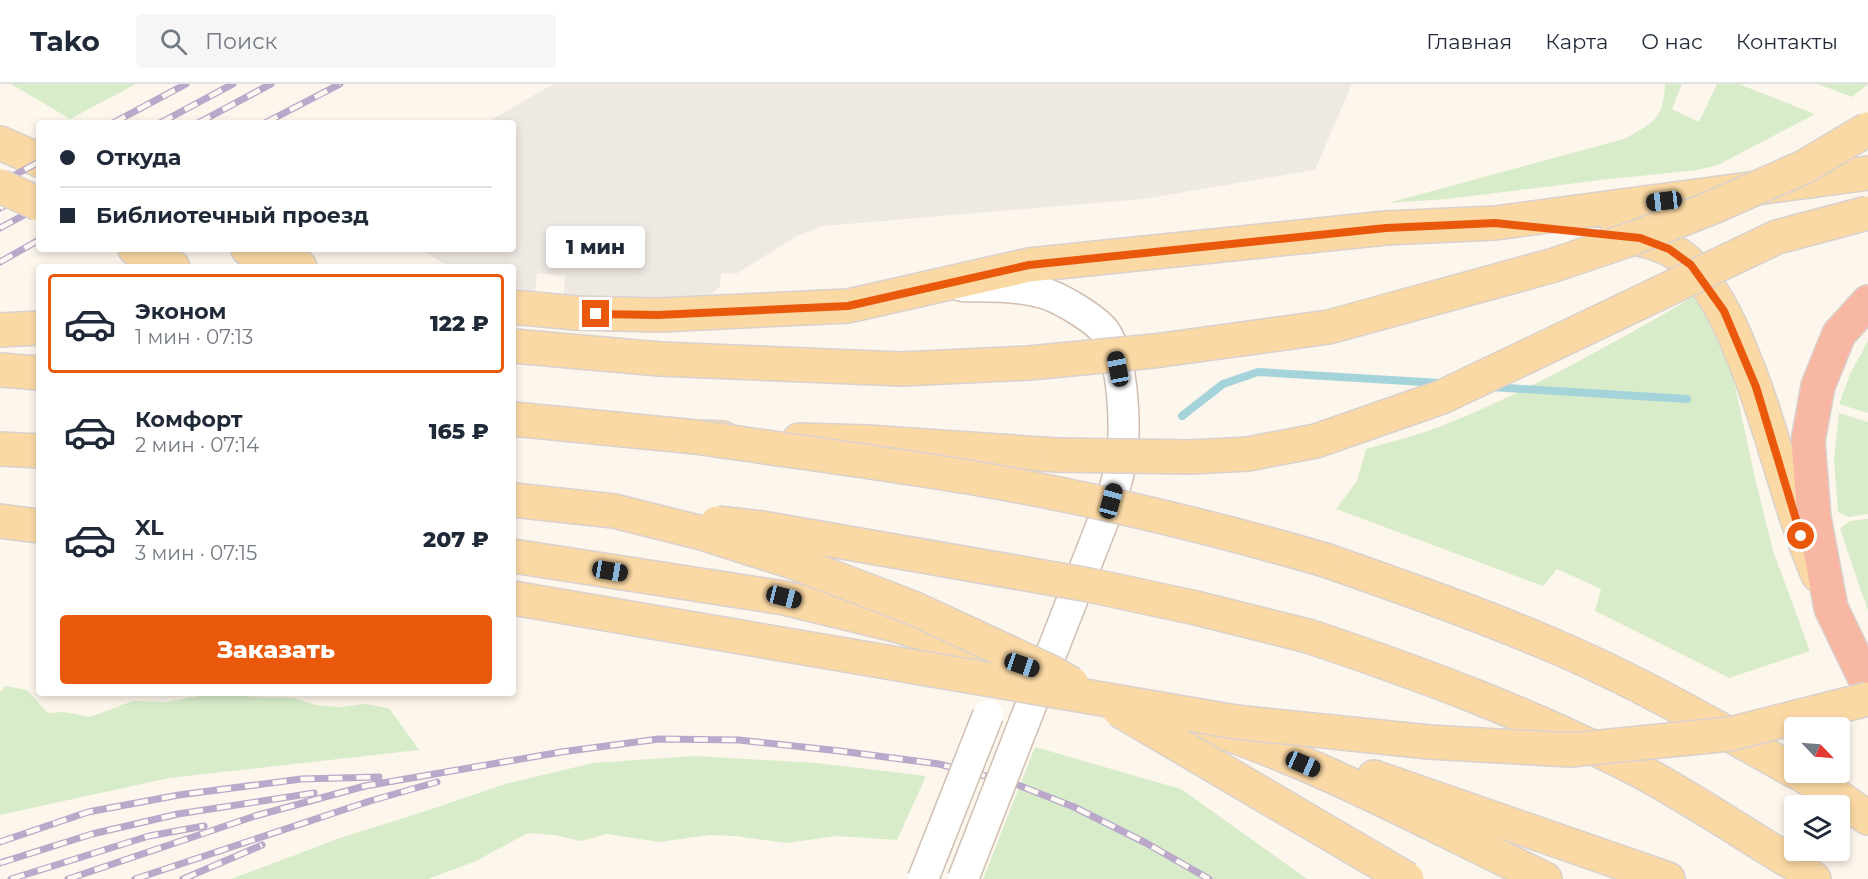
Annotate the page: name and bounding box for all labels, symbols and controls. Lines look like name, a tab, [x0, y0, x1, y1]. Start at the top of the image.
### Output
search box	[136, 14, 556, 68]
text: Tako	[30, 24, 100, 58]
icon: search	[157, 25, 190, 58]
text: Поиск	[205, 28, 277, 55]
text: Главная	[1426, 29, 1512, 54]
text: Карта	[1545, 29, 1608, 54]
text: О нас	[1641, 29, 1703, 54]
text: Контакты	[1736, 29, 1838, 54]
text: Откуда	[96, 144, 181, 171]
car	[1645, 190, 1683, 212]
text: Библиотечный проезд	[96, 202, 369, 229]
callout: 1 мин	[546, 227, 646, 269]
text: 1 мин	[566, 235, 625, 259]
icon: car	[63, 297, 117, 351]
text: Эконом	[135, 298, 226, 325]
route end	[582, 300, 609, 327]
text: 122 ₽	[430, 310, 489, 337]
text: 1 мин · 07:13	[135, 325, 253, 349]
car	[1106, 350, 1130, 388]
icon: car	[63, 405, 117, 459]
text: Комфорт	[135, 406, 243, 433]
text: 165 ₽	[429, 418, 489, 445]
text: 2 мин · 07:14	[135, 433, 259, 457]
car	[1098, 481, 1124, 521]
icon: car	[63, 513, 117, 567]
text: XL	[135, 514, 164, 541]
route start	[1787, 522, 1814, 549]
text: 207 ₽	[423, 526, 489, 553]
text: 3 мин · 07:15	[135, 541, 257, 565]
car	[591, 559, 629, 583]
car	[764, 584, 804, 610]
button: Заказать	[60, 615, 492, 684]
car	[1002, 651, 1042, 679]
north arrow	[1784, 717, 1850, 783]
map controls	[1784, 717, 1850, 861]
car	[1283, 748, 1323, 780]
button: layers	[1784, 795, 1850, 861]

